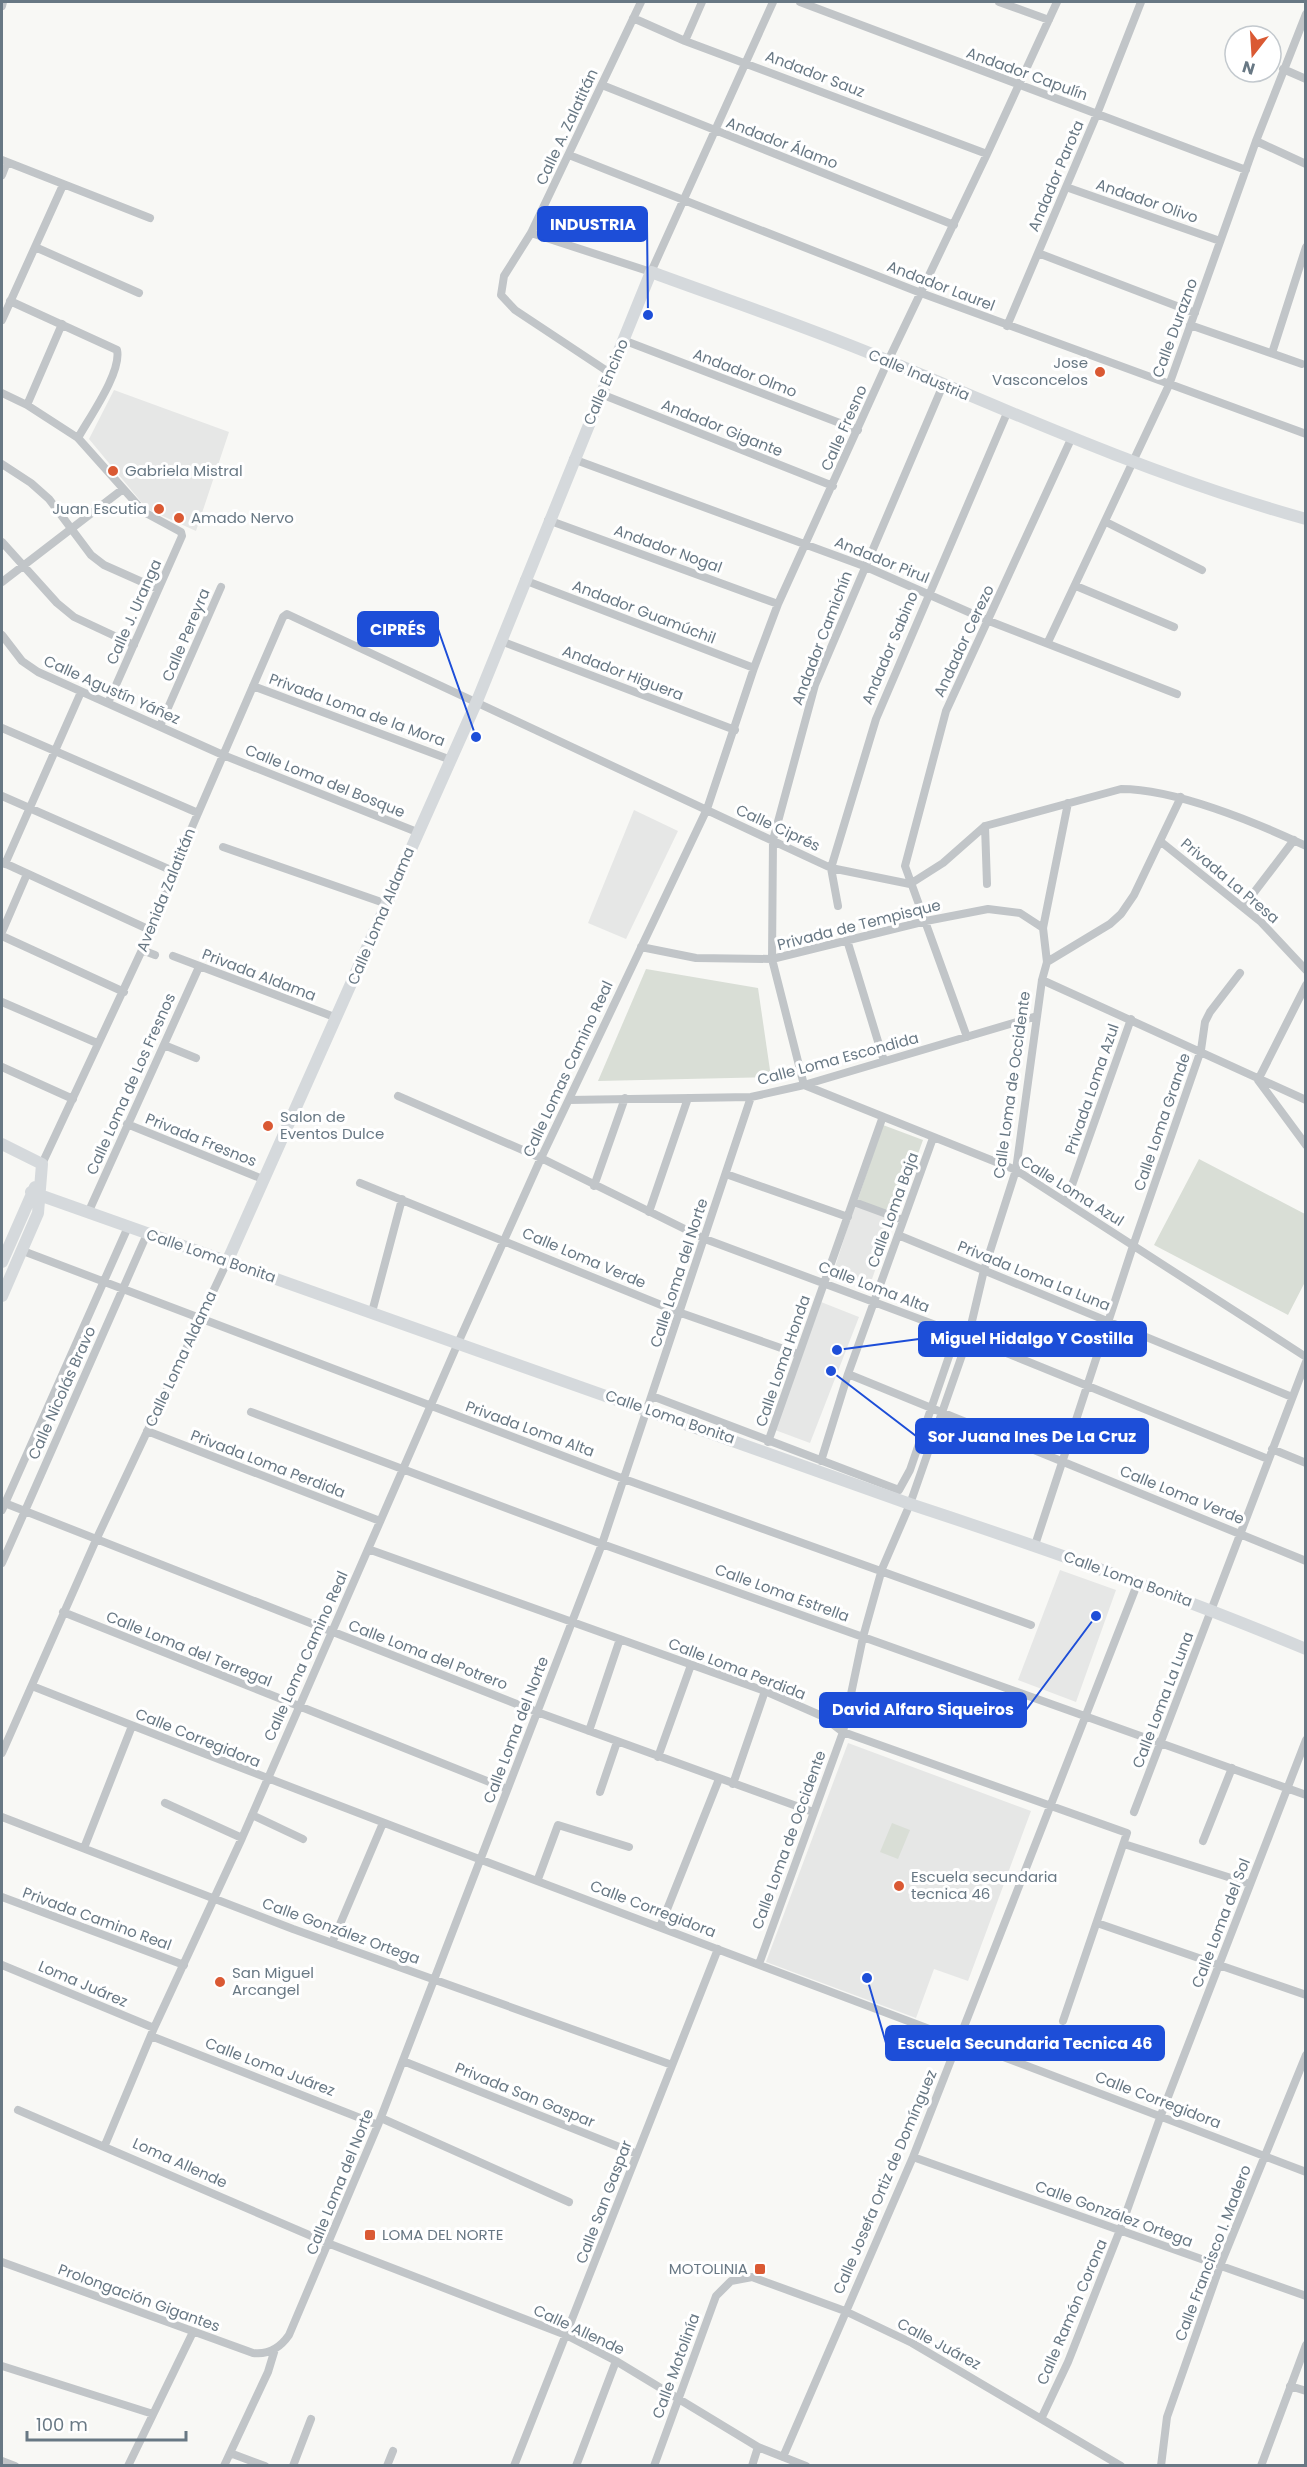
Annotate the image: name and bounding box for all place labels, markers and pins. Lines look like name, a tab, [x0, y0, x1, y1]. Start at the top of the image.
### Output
callout: INDUSTRIA	[538, 207, 647, 241]
place label: Jose Vasconcelos	[992, 352, 1088, 390]
marker: Jose Vasconcelos	[1093, 365, 1107, 379]
place label: Gabriela Mistral	[125, 460, 243, 481]
marker: Gabriela Mistral	[106, 464, 120, 478]
place label: Juan Escutia	[52, 498, 147, 519]
marker: Juan Escutia	[152, 502, 166, 516]
place label: Amado Nervo	[191, 507, 294, 528]
marker: Amado Nervo	[172, 511, 186, 525]
callout: CIPRÉS	[358, 612, 438, 646]
place label: Salon de Eventos Dulce	[280, 1106, 384, 1144]
marker: Salon de Eventos Dulce	[261, 1119, 275, 1133]
callout: Miguel Hidalgo Y Costilla	[919, 1322, 1146, 1356]
callout: Sor Juana Ines De La Cruz	[916, 1419, 1148, 1453]
callout: David Alfaro Siqueiros	[820, 1693, 1026, 1727]
place label: Escuela secundaria tecnica 46	[911, 1866, 1058, 1904]
marker: Escuela secundaria tecnica 46	[892, 1879, 906, 1893]
place label: San Miguel Arcangel	[232, 1962, 314, 2000]
marker: San Miguel Arcangel	[213, 1975, 227, 1989]
callout: Escuela Secundaria Tecnica 46	[886, 2026, 1164, 2060]
place label: LOMA DEL NORTE	[382, 2224, 503, 2245]
marker: LOMA DEL NORTE	[363, 2228, 377, 2242]
place label: MOTOLINIA	[669, 2258, 748, 2279]
marker: MOTOLINIA	[753, 2262, 767, 2276]

